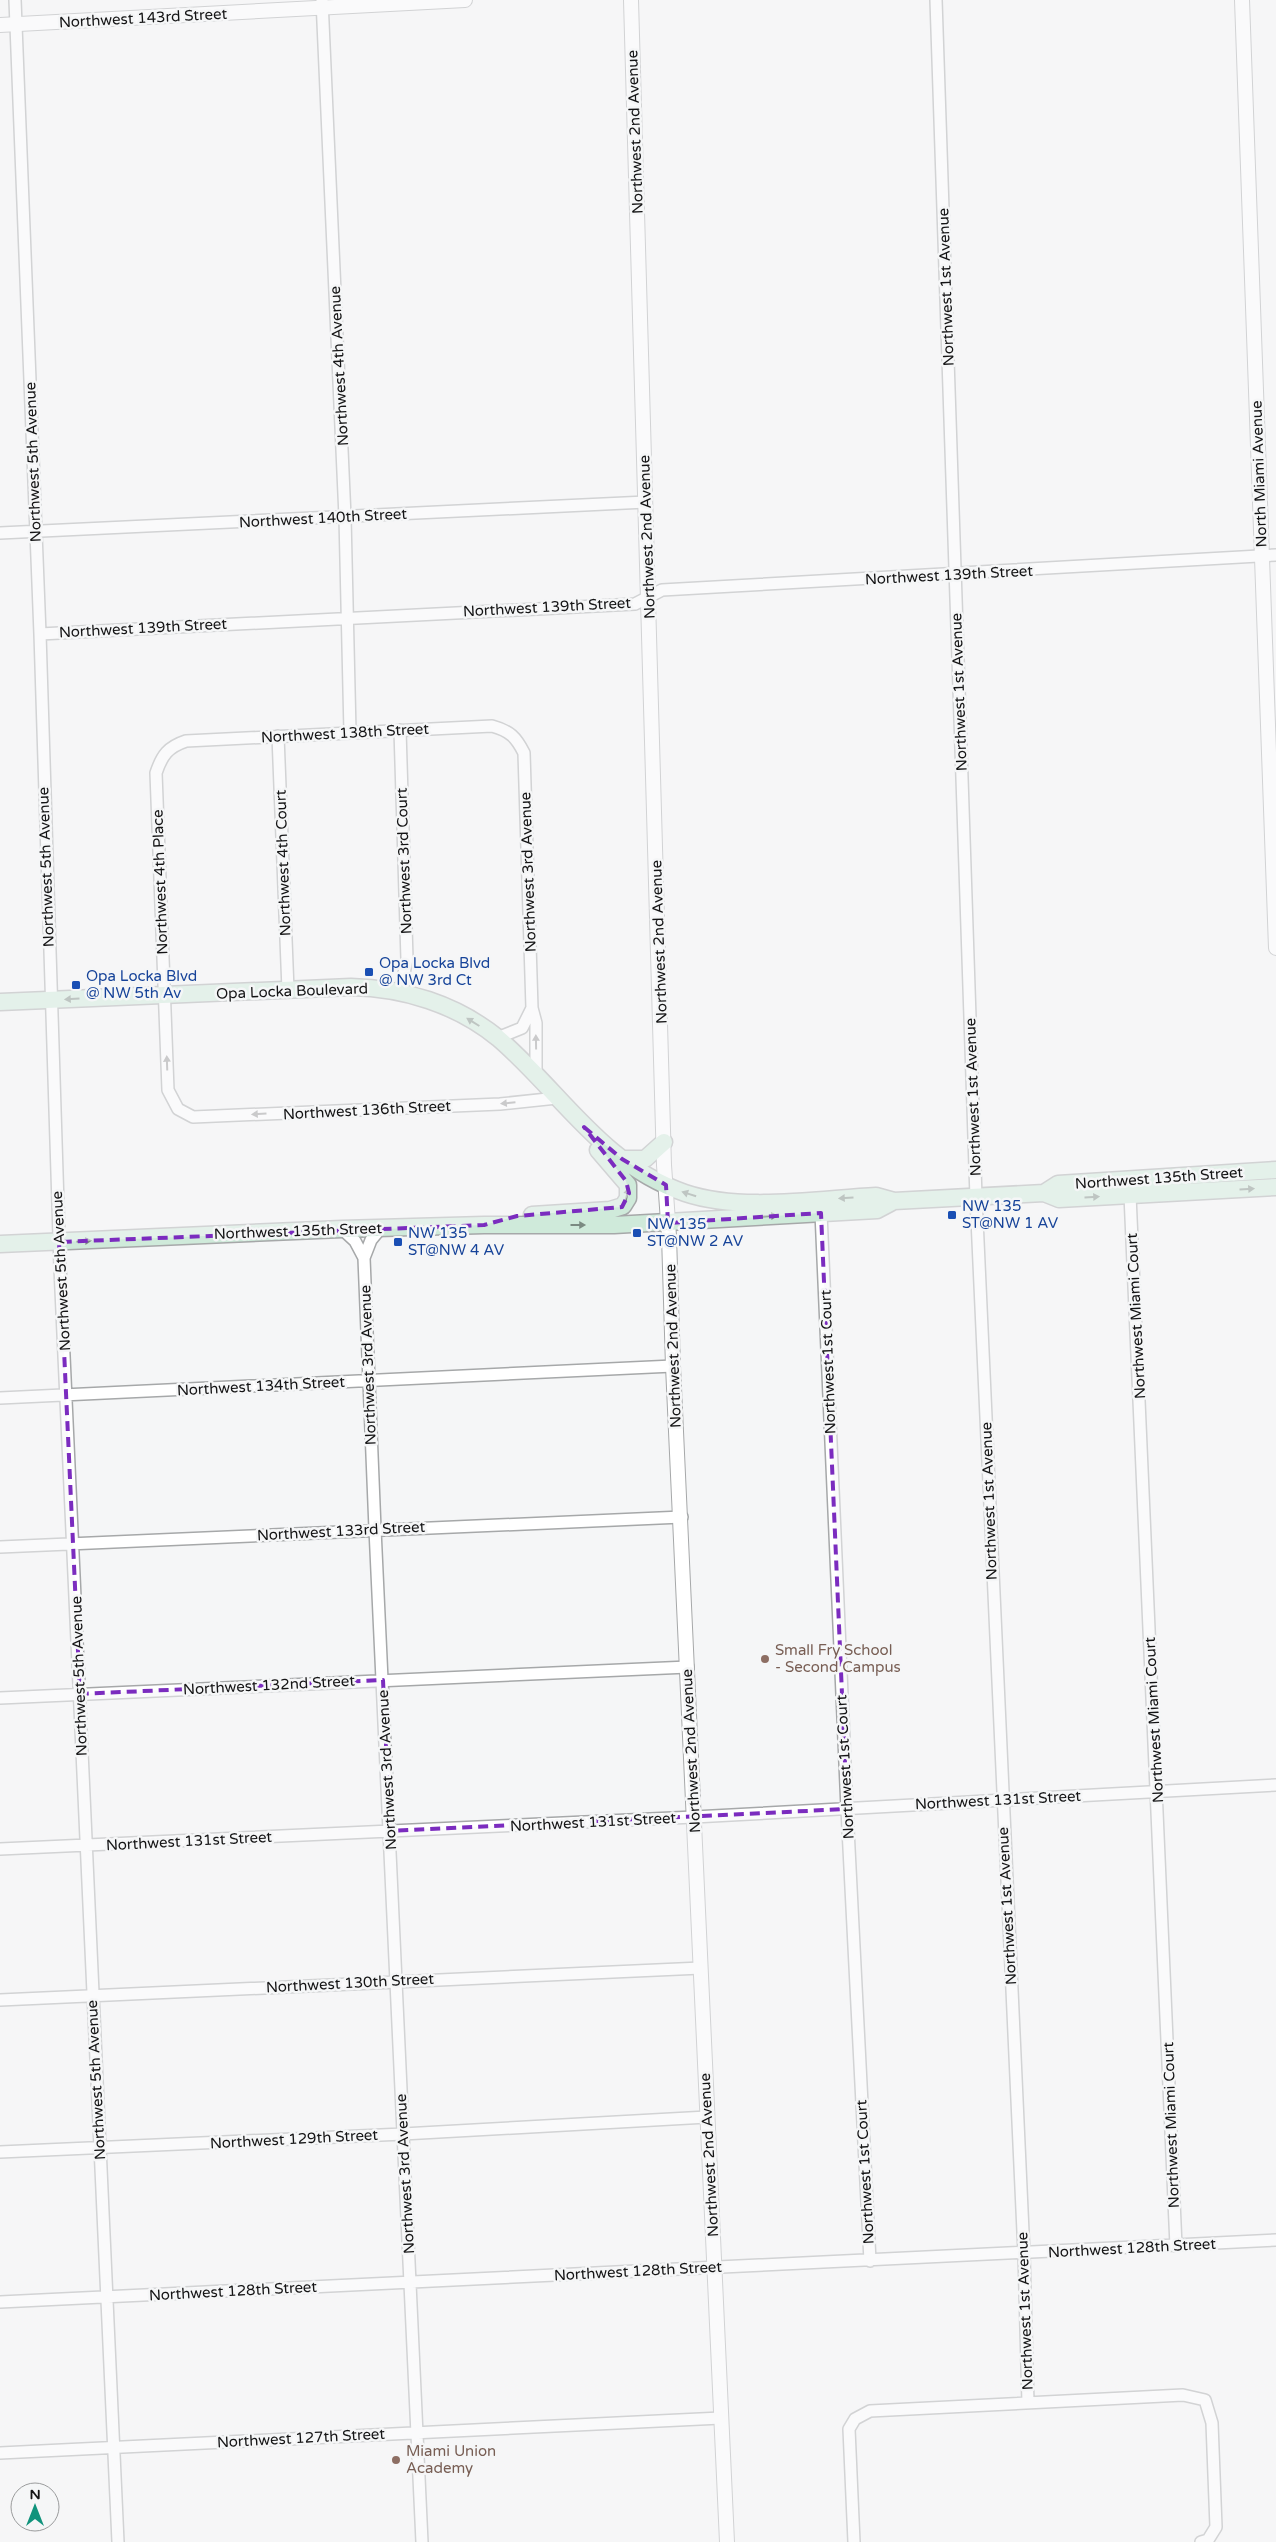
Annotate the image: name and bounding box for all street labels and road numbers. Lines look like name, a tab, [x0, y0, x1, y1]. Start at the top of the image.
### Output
street label: Northwest 143rd Street	[58, 5, 228, 31]
street label: Northwest 2nd Avenue	[623, 50, 647, 214]
street label: Northwest 1st Avenue	[934, 208, 958, 366]
street label: Northwest 4th Avenue	[326, 285, 352, 447]
street label: Northwest 5th Avenue	[21, 382, 45, 542]
street label: North Miami Avenue	[1247, 400, 1271, 548]
street label: Northwest 2nd Avenue	[635, 455, 659, 619]
street label: Northwest 140th Street	[238, 505, 408, 531]
street label: Northwest 139th Street	[864, 562, 1034, 588]
street label: Northwest 139th Street	[462, 594, 632, 620]
street label: Northwest 1st Avenue	[947, 613, 971, 771]
street label: Northwest 139th Street	[58, 615, 228, 641]
street label: Northwest 138th Street	[260, 720, 430, 746]
street label: Northwest 5th Avenue	[34, 787, 58, 947]
street label: Northwest 3rd Court	[392, 787, 416, 935]
street label: Northwest 4th Court	[271, 789, 295, 937]
street label: Northwest 3rd Avenue	[516, 792, 540, 952]
street label: Northwest 4th Place	[148, 809, 172, 955]
street label: Northwest 2nd Avenue	[647, 860, 671, 1024]
street label: Opa Locka Boulevard	[216, 979, 368, 1003]
street label: Northwest 1st Avenue	[961, 1018, 985, 1176]
street label: Northwest 136th Street	[282, 1097, 452, 1123]
street label: Northwest 135th Street	[1074, 1163, 1244, 1193]
street label: Northwest 5th Avenue	[48, 1190, 74, 1352]
street label: Northwest 135th Street	[214, 1219, 383, 1243]
street label: Northwest Miami Court	[1123, 1232, 1149, 1400]
street label: Northwest 2nd Avenue	[661, 1264, 685, 1428]
street label: Northwest 3rd Avenue	[356, 1285, 380, 1445]
street label: Northwest 1st Court	[816, 1289, 840, 1435]
street label: Northwest 134th Street	[176, 1373, 346, 1399]
street label: Northwest 1st Avenue	[977, 1422, 1001, 1580]
street label: Northwest 133rd Street	[256, 1518, 426, 1544]
street label: Northwest 5th Avenue	[67, 1596, 91, 1756]
street label: Northwest Miami Court	[1141, 1636, 1167, 1804]
street label: Northwest 2nd Avenue	[678, 1669, 704, 1833]
street label: Northwest 132nd Street	[183, 1671, 356, 1698]
street label: Northwest 3rd Avenue	[374, 1689, 400, 1851]
street label: Northwest 1st Court	[832, 1694, 858, 1840]
street label: Northwest 131st Street	[914, 1787, 1082, 1813]
street label: Northwest 131st Street	[509, 1809, 677, 1835]
street label: Northwest 1st Avenue	[994, 1826, 1020, 1986]
street label: Northwest 131st Street	[105, 1828, 273, 1854]
street label: Northwest 130th Street	[265, 1970, 435, 1996]
street label: Northwest 5th Avenue	[83, 1999, 109, 2161]
street label: Northwest Miami Court	[1159, 2041, 1183, 2208]
street label: Northwest 2nd Avenue	[696, 2073, 722, 2237]
street label: Northwest 3rd Avenue	[392, 2093, 418, 2255]
street label: Northwest 1st Court	[852, 2099, 878, 2245]
street label: Northwest 129th Street	[209, 2126, 379, 2152]
street label: Northwest 1st Avenue	[1013, 2232, 1037, 2390]
street label: Northwest 128th Street	[1047, 2235, 1217, 2261]
street label: Northwest 128th Street	[553, 2258, 723, 2284]
street label: Northwest 128th Street	[148, 2278, 318, 2304]
street label: Northwest 127th Street	[216, 2425, 386, 2451]

